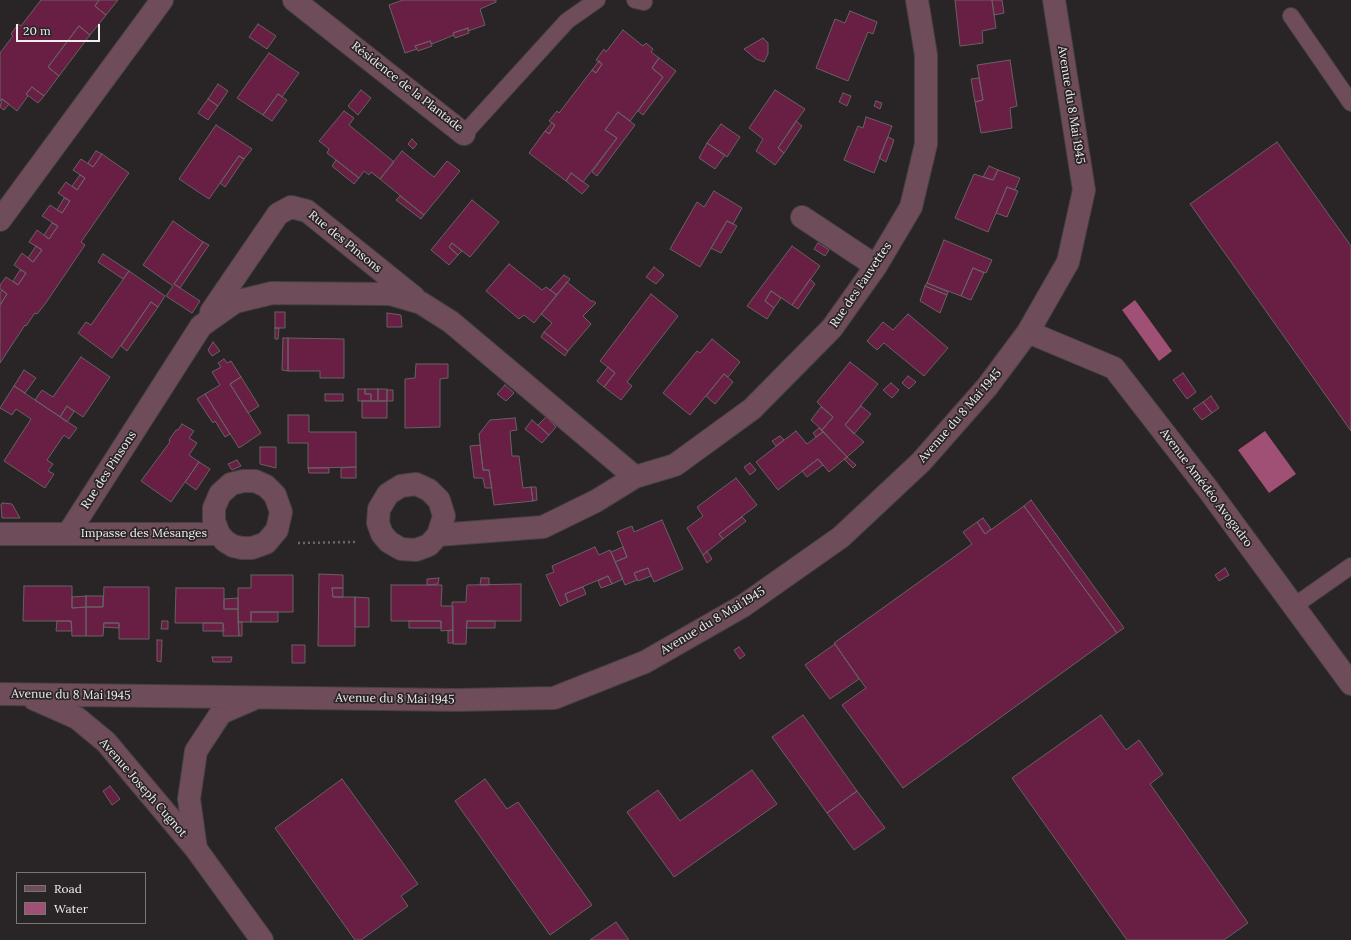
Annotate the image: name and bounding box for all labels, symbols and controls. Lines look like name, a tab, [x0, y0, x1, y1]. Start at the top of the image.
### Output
scale bar	[18, 16, 102, 42]
text: 20 m	[23, 23, 51, 38]
street label: Résidence de la Plantade	[348, 39, 466, 135]
street label: Avenue du 8 Mai 1945	[1055, 45, 1087, 165]
street label: Rue des Pinsons	[305, 208, 385, 276]
street label: Rue des Fauvettes	[827, 240, 895, 330]
street label: Avenue du 8 Mai 1945	[915, 366, 1005, 466]
street label: Avenue Amédéo Avogadro	[1157, 426, 1255, 550]
street label: Rue des Pinsons	[78, 428, 140, 512]
street label: Impasse des Mésanges	[81, 527, 207, 541]
street label: Avenue du 8 Mai 1945	[658, 584, 768, 658]
street label: Avenue du 8 Mai 1945	[11, 687, 131, 703]
street label: Avenue du 8 Mai 1945	[335, 691, 455, 707]
street label: Avenue Joseph Cugnot	[96, 736, 190, 840]
legend	[16, 872, 146, 924]
text: Road	[54, 881, 82, 896]
text: Water	[54, 901, 88, 916]

